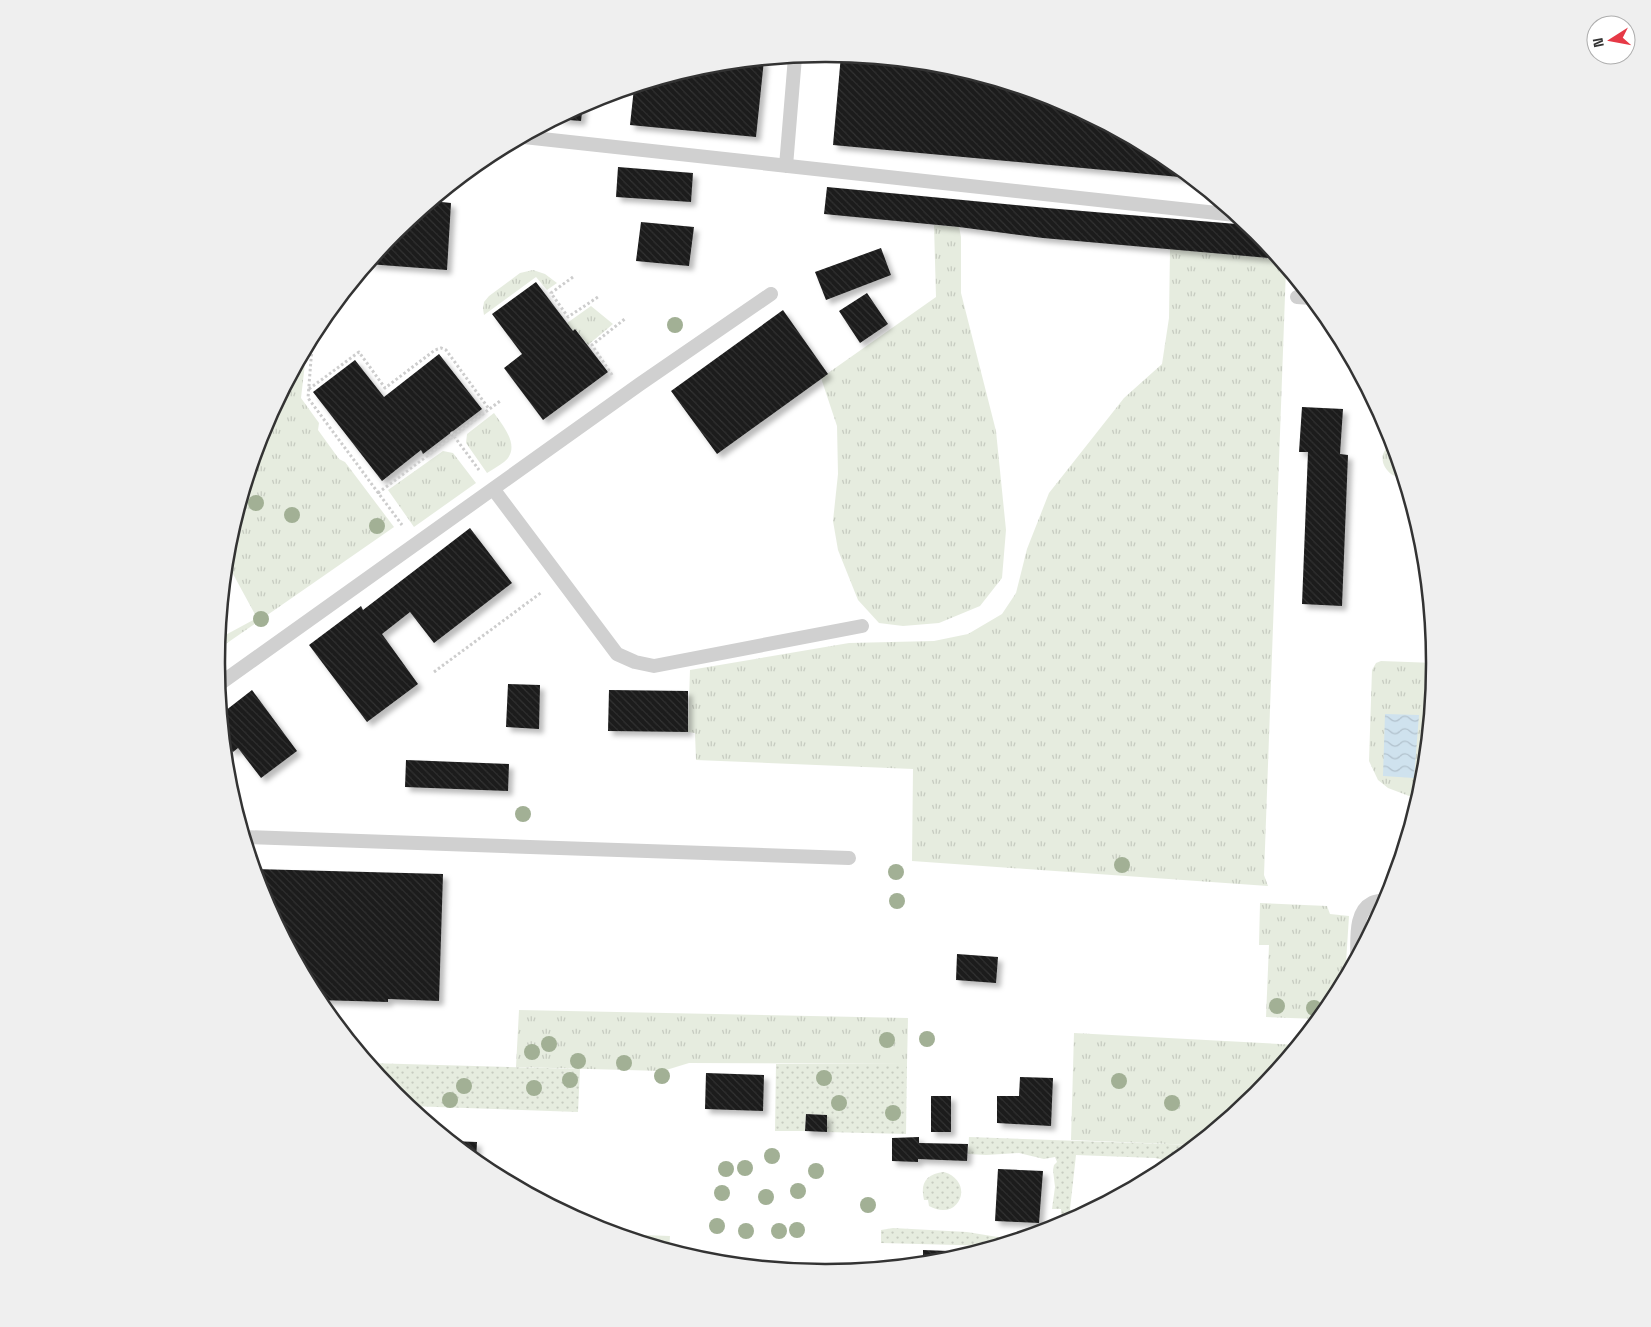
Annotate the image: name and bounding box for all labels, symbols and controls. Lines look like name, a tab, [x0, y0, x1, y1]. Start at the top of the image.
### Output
north arrow	[1586, 15, 1636, 65]
text: N	[1589, 36, 1608, 49]

